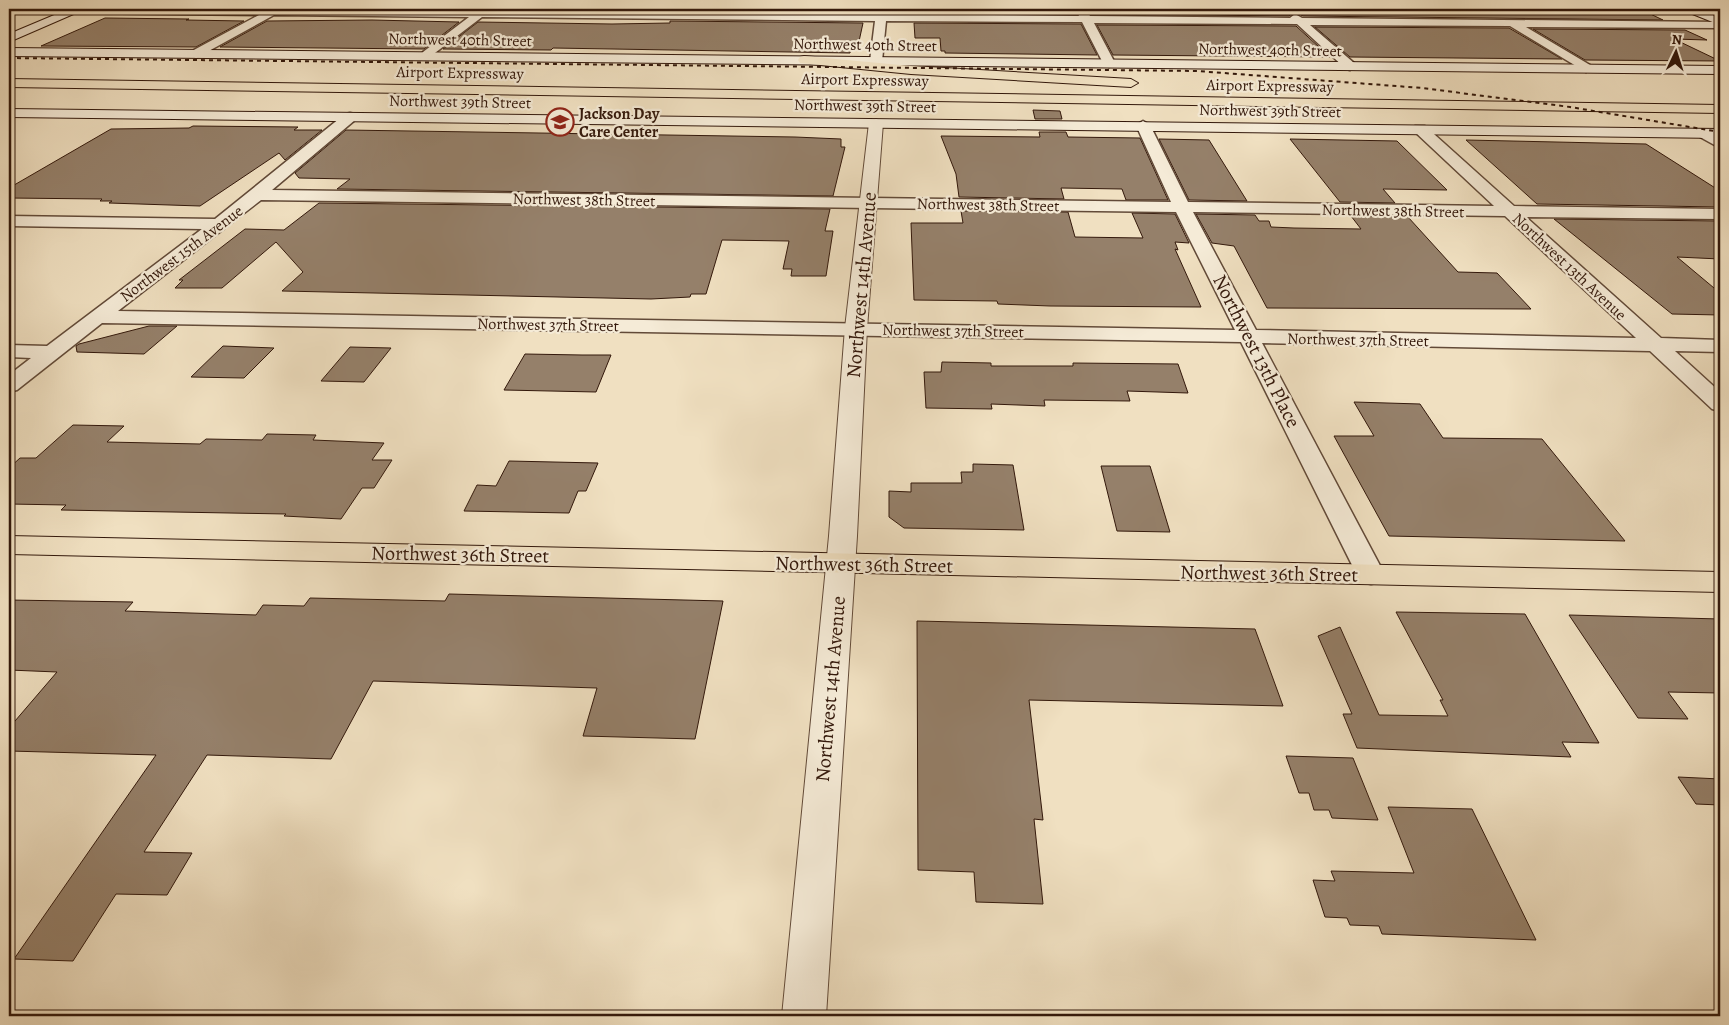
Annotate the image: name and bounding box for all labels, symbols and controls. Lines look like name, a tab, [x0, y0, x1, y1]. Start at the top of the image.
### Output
street label: Northwest 40th Street	[388, 28, 532, 52]
north arrow	[1652, 28, 1702, 78]
text: N	[1671, 30, 1683, 49]
street label: Northwest 40th Street	[793, 33, 937, 57]
street label: Northwest 40th Street	[1198, 38, 1342, 62]
street label: Airport Expressway	[395, 61, 525, 85]
street label: Airport Expressway	[800, 68, 930, 92]
street label: Airport Expressway	[1205, 74, 1335, 98]
street label: Northwest 39th Street	[389, 90, 531, 114]
street label: Northwest 39th Street	[794, 94, 936, 118]
street label: Northwest 39th Street	[1199, 99, 1341, 123]
place label: Jackson Day Care Center	[579, 103, 660, 143]
school or university icon: Jackson Day Care Center	[545, 107, 575, 137]
street label: Northwest 38th Street	[512, 188, 655, 212]
street label: Northwest 14th Avenue	[840, 191, 883, 379]
street label: Northwest 38th Street	[916, 193, 1059, 217]
street label: Northwest 38th Street	[1321, 199, 1464, 223]
street label: Northwest 15th Avenue	[116, 200, 248, 307]
street label: Northwest 13th Avenue	[1507, 208, 1631, 325]
street label: Northwest 13th Place	[1206, 270, 1307, 432]
street label: Northwest 37th Street	[477, 313, 619, 337]
street label: Northwest 37th Street	[882, 319, 1024, 343]
street label: Northwest 37th Street	[1287, 328, 1429, 352]
street label: Northwest 36th Street	[371, 539, 550, 570]
street label: Northwest 36th Street	[775, 549, 954, 580]
street label: Northwest 36th Street	[1180, 558, 1359, 589]
street label: Northwest 14th Avenue	[809, 595, 852, 783]

